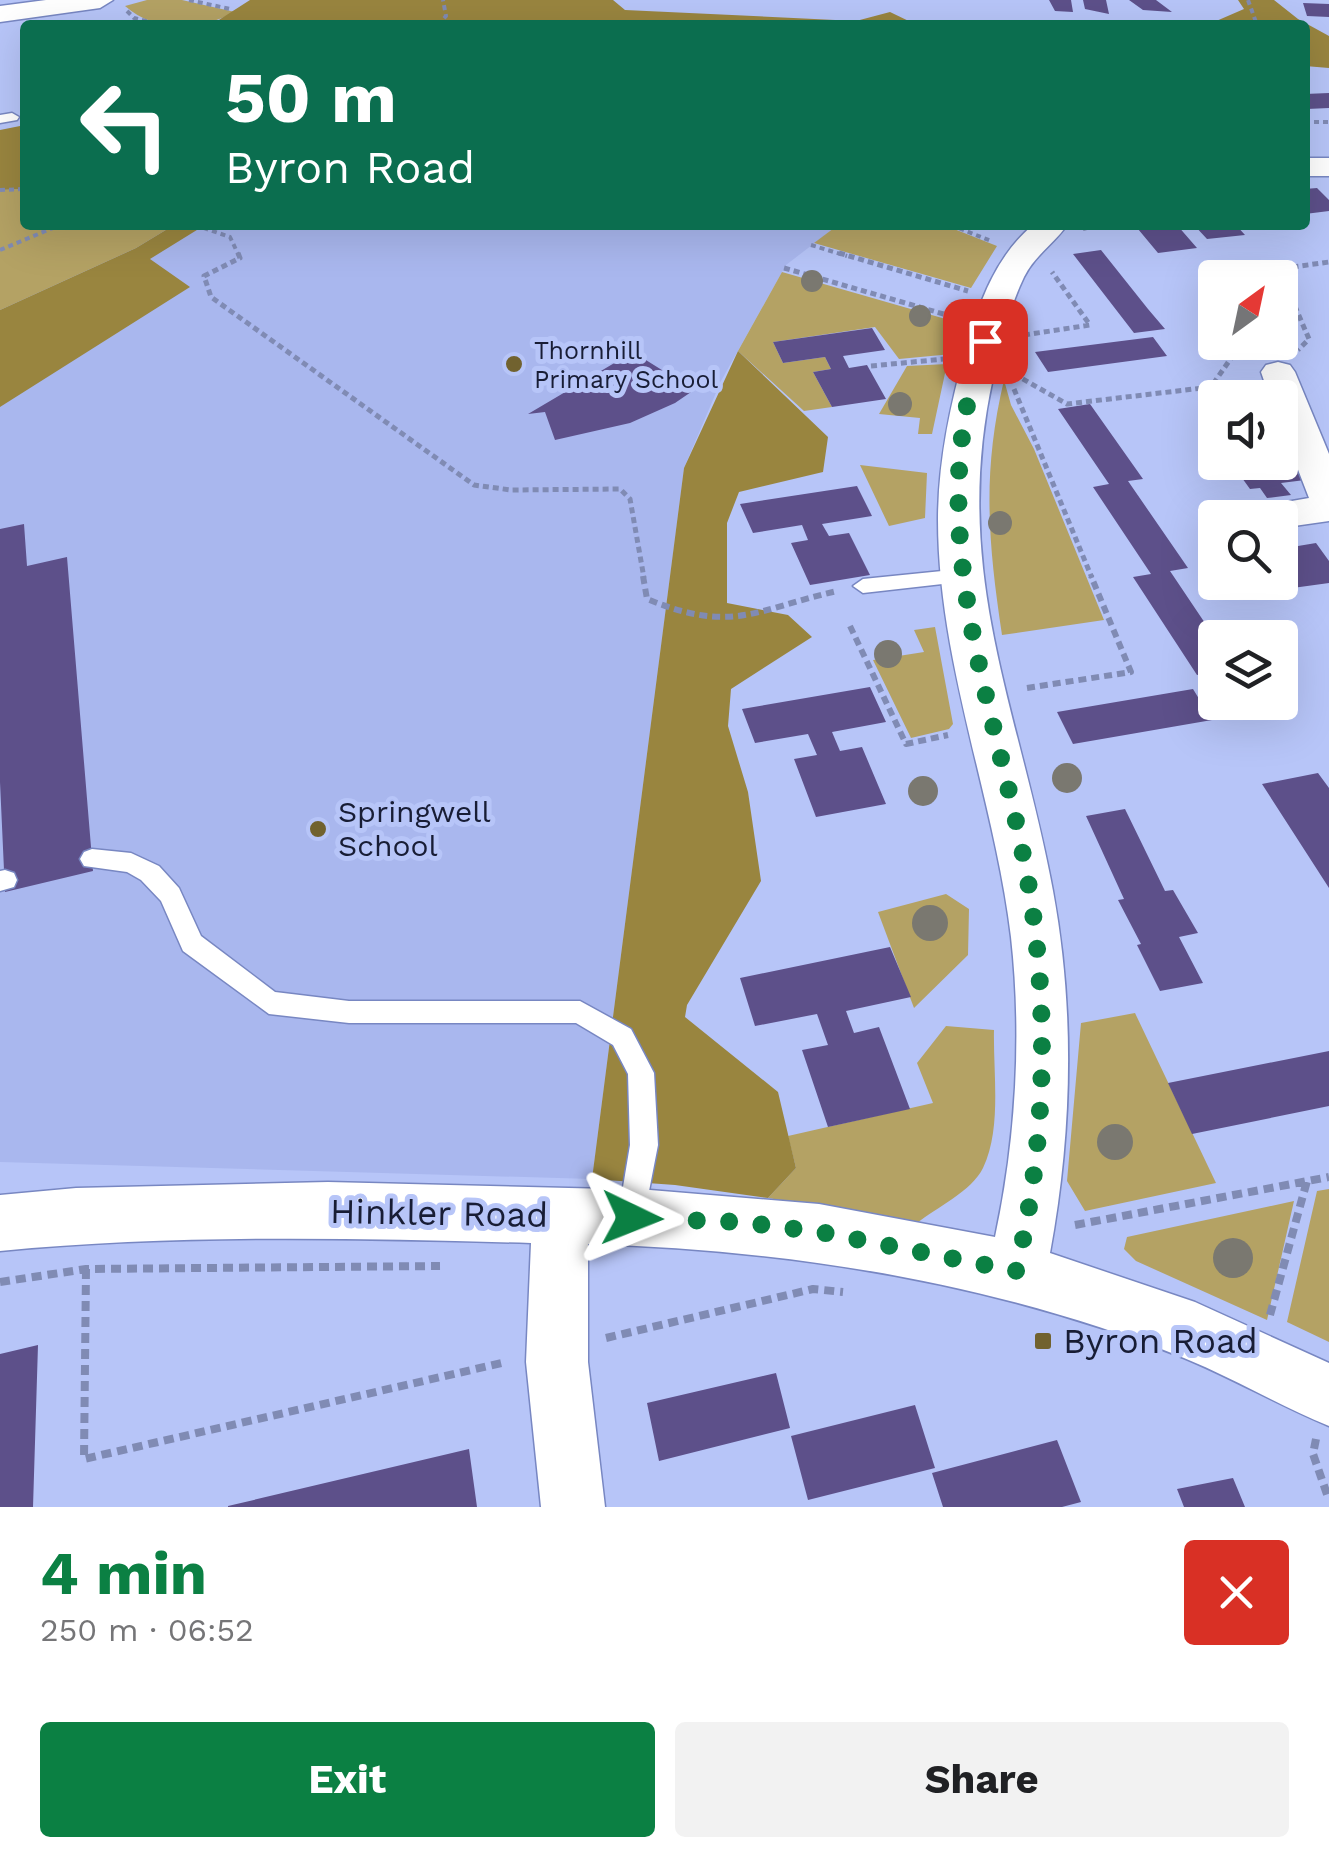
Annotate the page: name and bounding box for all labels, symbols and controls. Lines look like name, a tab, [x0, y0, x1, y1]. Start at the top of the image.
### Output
text: 50 m	[225, 57, 397, 139]
icon: left	[60, 60, 190, 190]
text: Byron Road	[225, 141, 475, 194]
north arrow	[1198, 260, 1298, 360]
map controls	[1198, 260, 1298, 720]
pin	[943, 299, 1028, 384]
icon: arrive	[958, 314, 1013, 369]
place label: Thornhill Primary School	[534, 336, 719, 394]
marker: Thornhill Primary School	[503, 353, 525, 375]
button: sound	[1198, 380, 1298, 480]
button: search	[1198, 500, 1298, 600]
button: layers	[1198, 620, 1298, 720]
place label: Springwell School	[338, 794, 491, 863]
marker: Springwell School	[307, 818, 329, 840]
position arrow	[580, 1166, 684, 1270]
street label: Hinkler Road	[330, 1190, 548, 1236]
place label: Byron Road	[1063, 1320, 1258, 1362]
marker: Byron Road	[1032, 1330, 1054, 1352]
text: 4 min	[40, 1538, 207, 1609]
button: close	[1184, 1540, 1289, 1645]
text: 250 m · 06:52	[40, 1611, 254, 1649]
button: Exit	[40, 1722, 655, 1837]
button: Share	[675, 1722, 1289, 1837]

